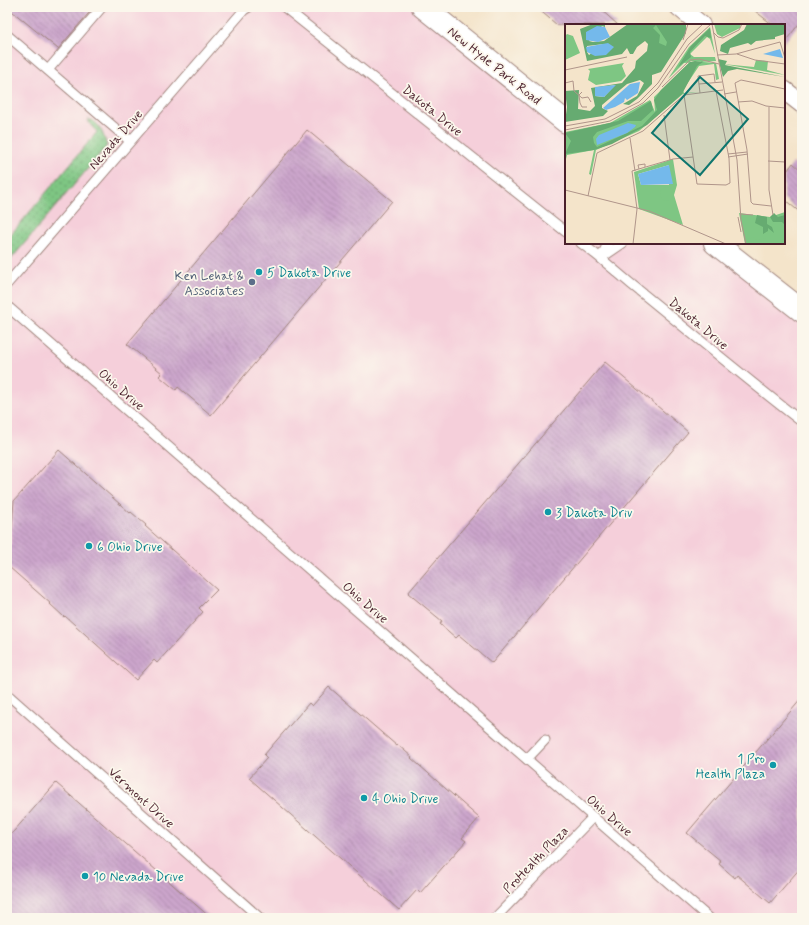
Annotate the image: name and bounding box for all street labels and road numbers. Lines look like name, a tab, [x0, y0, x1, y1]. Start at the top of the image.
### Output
street label: New Hyde Park Road	[444, 23, 544, 109]
street label: Dakota Drive	[398, 82, 466, 141]
street label: Nevada Drive	[85, 106, 147, 174]
street label: Dakota Drive	[665, 294, 731, 354]
street label: Ohio Drive	[95, 366, 148, 415]
street label: Ohio Drive	[339, 579, 392, 628]
street label: Vermont Drive	[104, 764, 178, 832]
street label: Ohio Drive	[583, 792, 636, 841]
street label: ProHealth Plaza	[500, 823, 573, 897]

